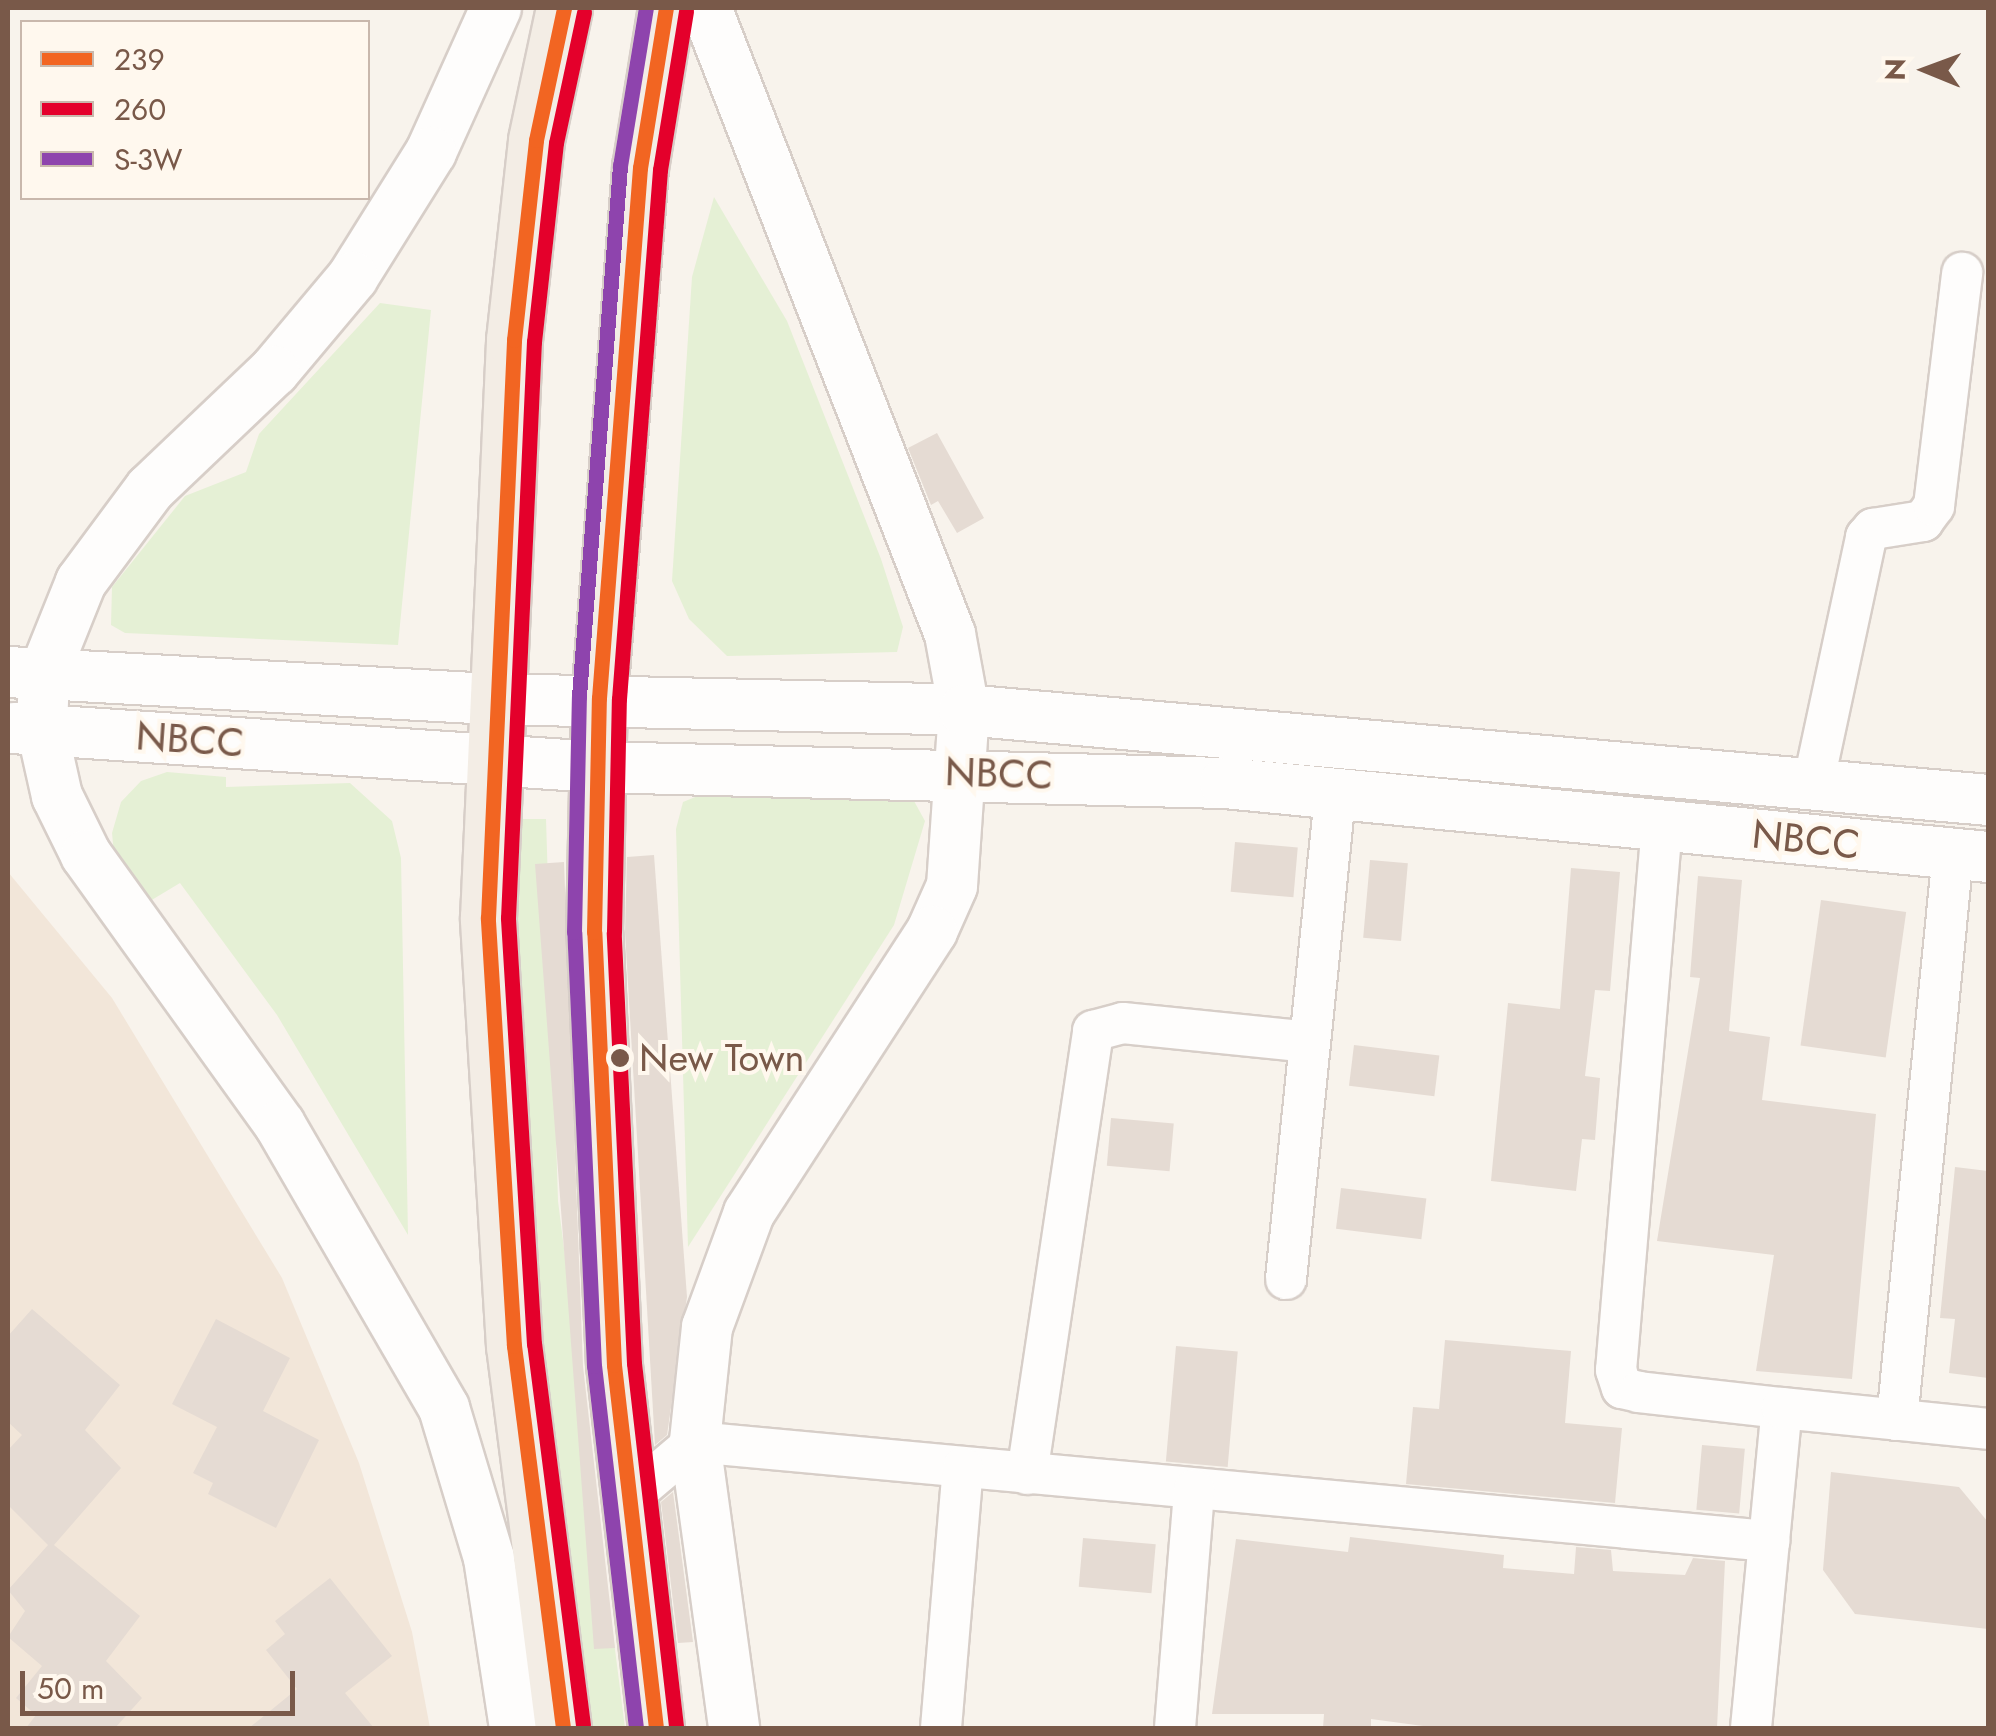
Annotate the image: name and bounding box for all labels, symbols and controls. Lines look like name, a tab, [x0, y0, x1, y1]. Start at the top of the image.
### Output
legend	[20, 20, 370, 200]
north arrow	[1876, 20, 1976, 120]
text: 239	[114, 38, 165, 81]
text: N	[1875, 58, 1916, 81]
text: 260	[114, 88, 166, 131]
text: S-3W	[114, 138, 182, 181]
street label: NBCC	[134, 711, 246, 767]
street label: NBCC	[944, 747, 1054, 799]
street label: NBCC	[1750, 809, 1862, 869]
place label: New Town	[639, 1035, 805, 1081]
marker: New Town	[610, 1048, 630, 1068]
scale bar	[25, 1651, 300, 1713]
text: 50 m	[37, 1667, 104, 1710]

